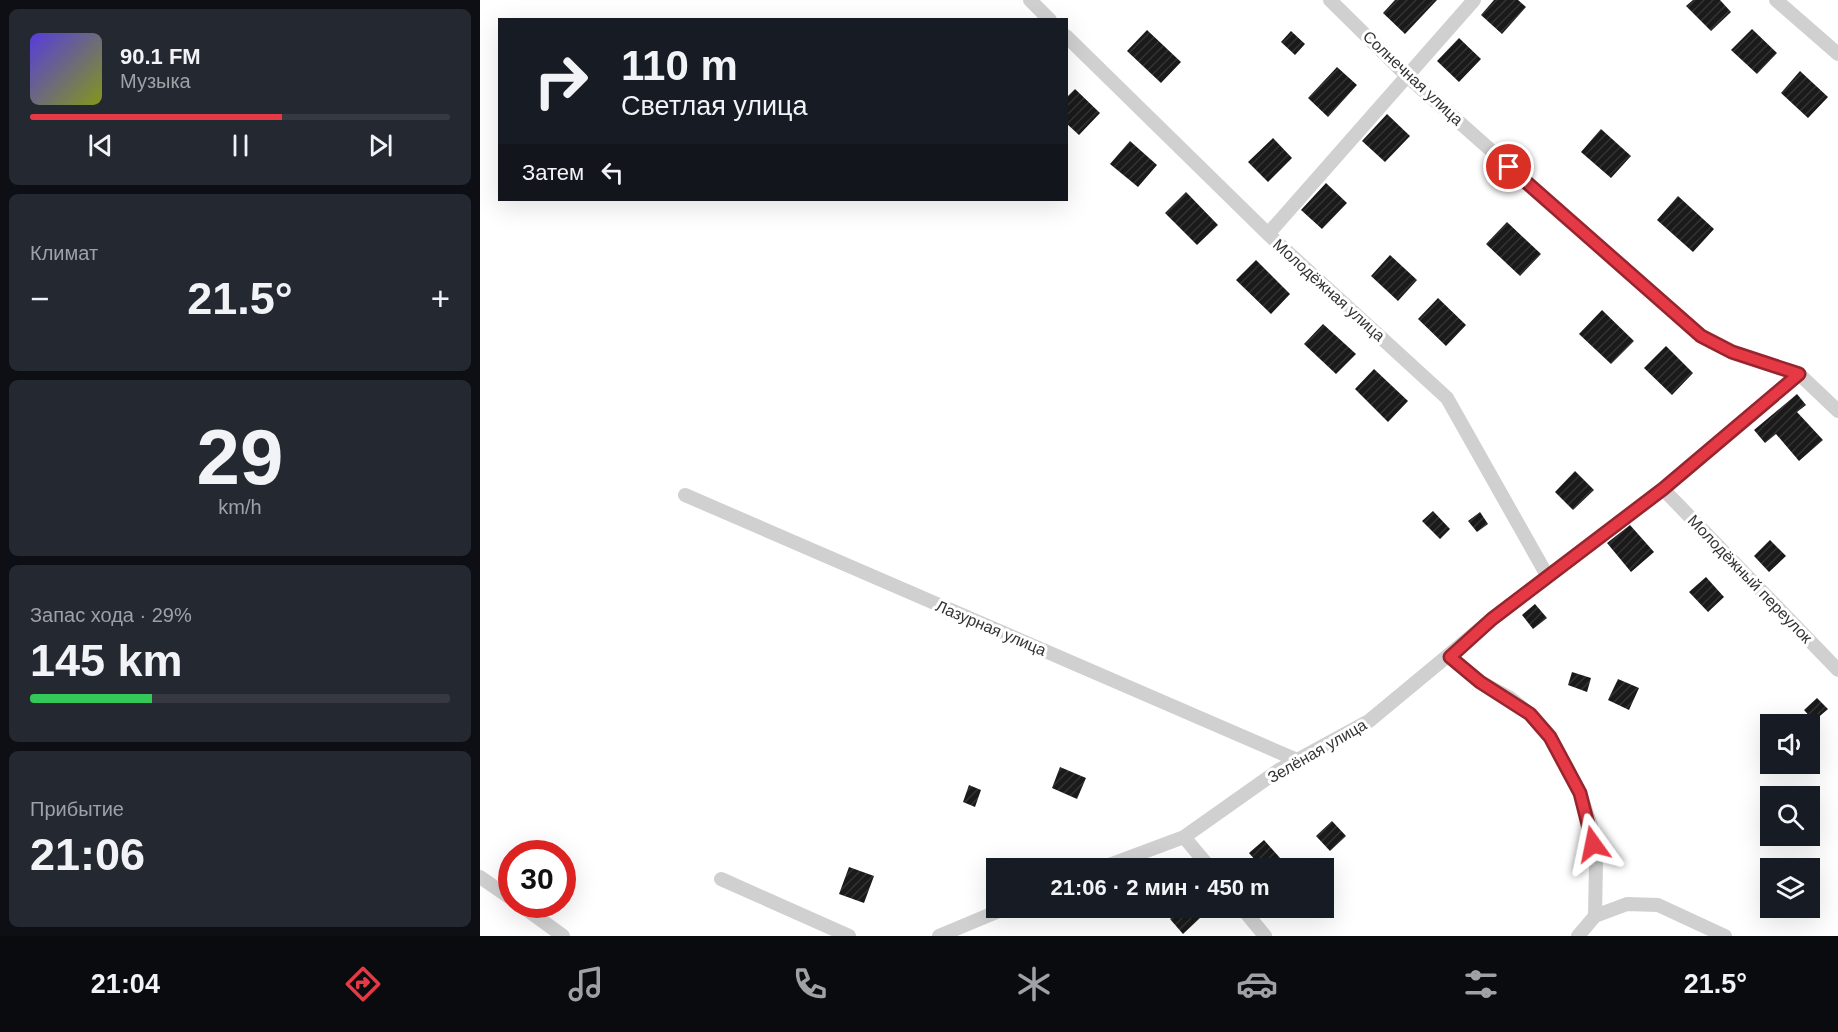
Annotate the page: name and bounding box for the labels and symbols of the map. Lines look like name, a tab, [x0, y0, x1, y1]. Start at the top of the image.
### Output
street label: Солнечная улица	[1360, 28, 1466, 129]
pin	[1483, 141, 1534, 192]
street label: Молодёжная улица	[1270, 236, 1388, 345]
street label: Молодёжный переулок	[1684, 512, 1816, 647]
street label: Лазурная улица	[933, 597, 1049, 659]
street label: Зелёная улица	[1265, 716, 1369, 786]
position arrow	[1561, 812, 1625, 876]
speed limit sign: 30	[498, 840, 576, 918]

